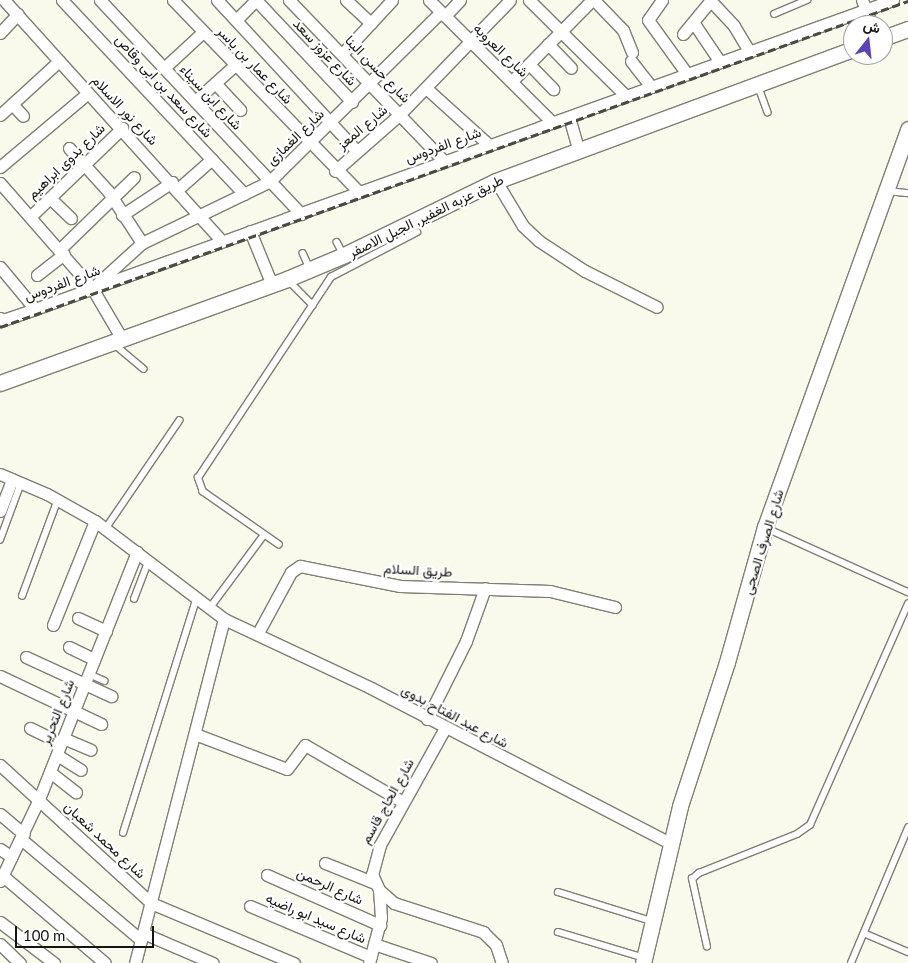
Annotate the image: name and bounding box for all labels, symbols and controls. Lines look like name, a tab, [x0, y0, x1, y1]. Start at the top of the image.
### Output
street label: شارع عزوز سعد	[290, 15, 360, 89]
north arrow	[843, 15, 893, 65]
text: ش	[862, 16, 882, 37]
street label: شارع العروبه	[470, 20, 532, 80]
street label: شارع عمار بن ياسر	[214, 23, 296, 107]
street label: شارع سعد بن ابى وقاص	[112, 31, 216, 141]
street label: شارع حسن البنا	[342, 32, 414, 106]
street label: شارع ابن سيناء	[177, 61, 245, 133]
street label: شارع نور الاسلام	[88, 72, 162, 148]
street label: شارع المعز	[333, 101, 391, 153]
street label: شارع الغمازى	[263, 105, 327, 169]
street label: شارع بدوى ابراهيم	[24, 120, 108, 202]
street label: شارع الفردوس	[403, 123, 483, 167]
street label: طريق عزبه الغفير, الجبل الاصفر	[346, 171, 506, 261]
street label: شارع الفردوس	[22, 261, 102, 305]
street label: شارع الصرف الصحى	[739, 487, 787, 597]
street label: طريق السلام	[383, 560, 453, 580]
street label: شارع التحرير	[36, 677, 78, 747]
street label: شارع عبد الفتاح بدوى	[399, 681, 511, 751]
street label: شارع الحاج قاسم	[357, 755, 417, 847]
street label: شارع محمد شعبان	[61, 798, 149, 882]
street label: شارع الرحمن	[294, 864, 366, 908]
street label: شارع سيد ابو راضيه	[263, 889, 369, 947]
scale bar	[18, 916, 156, 948]
text: 100 m	[23, 926, 65, 944]

